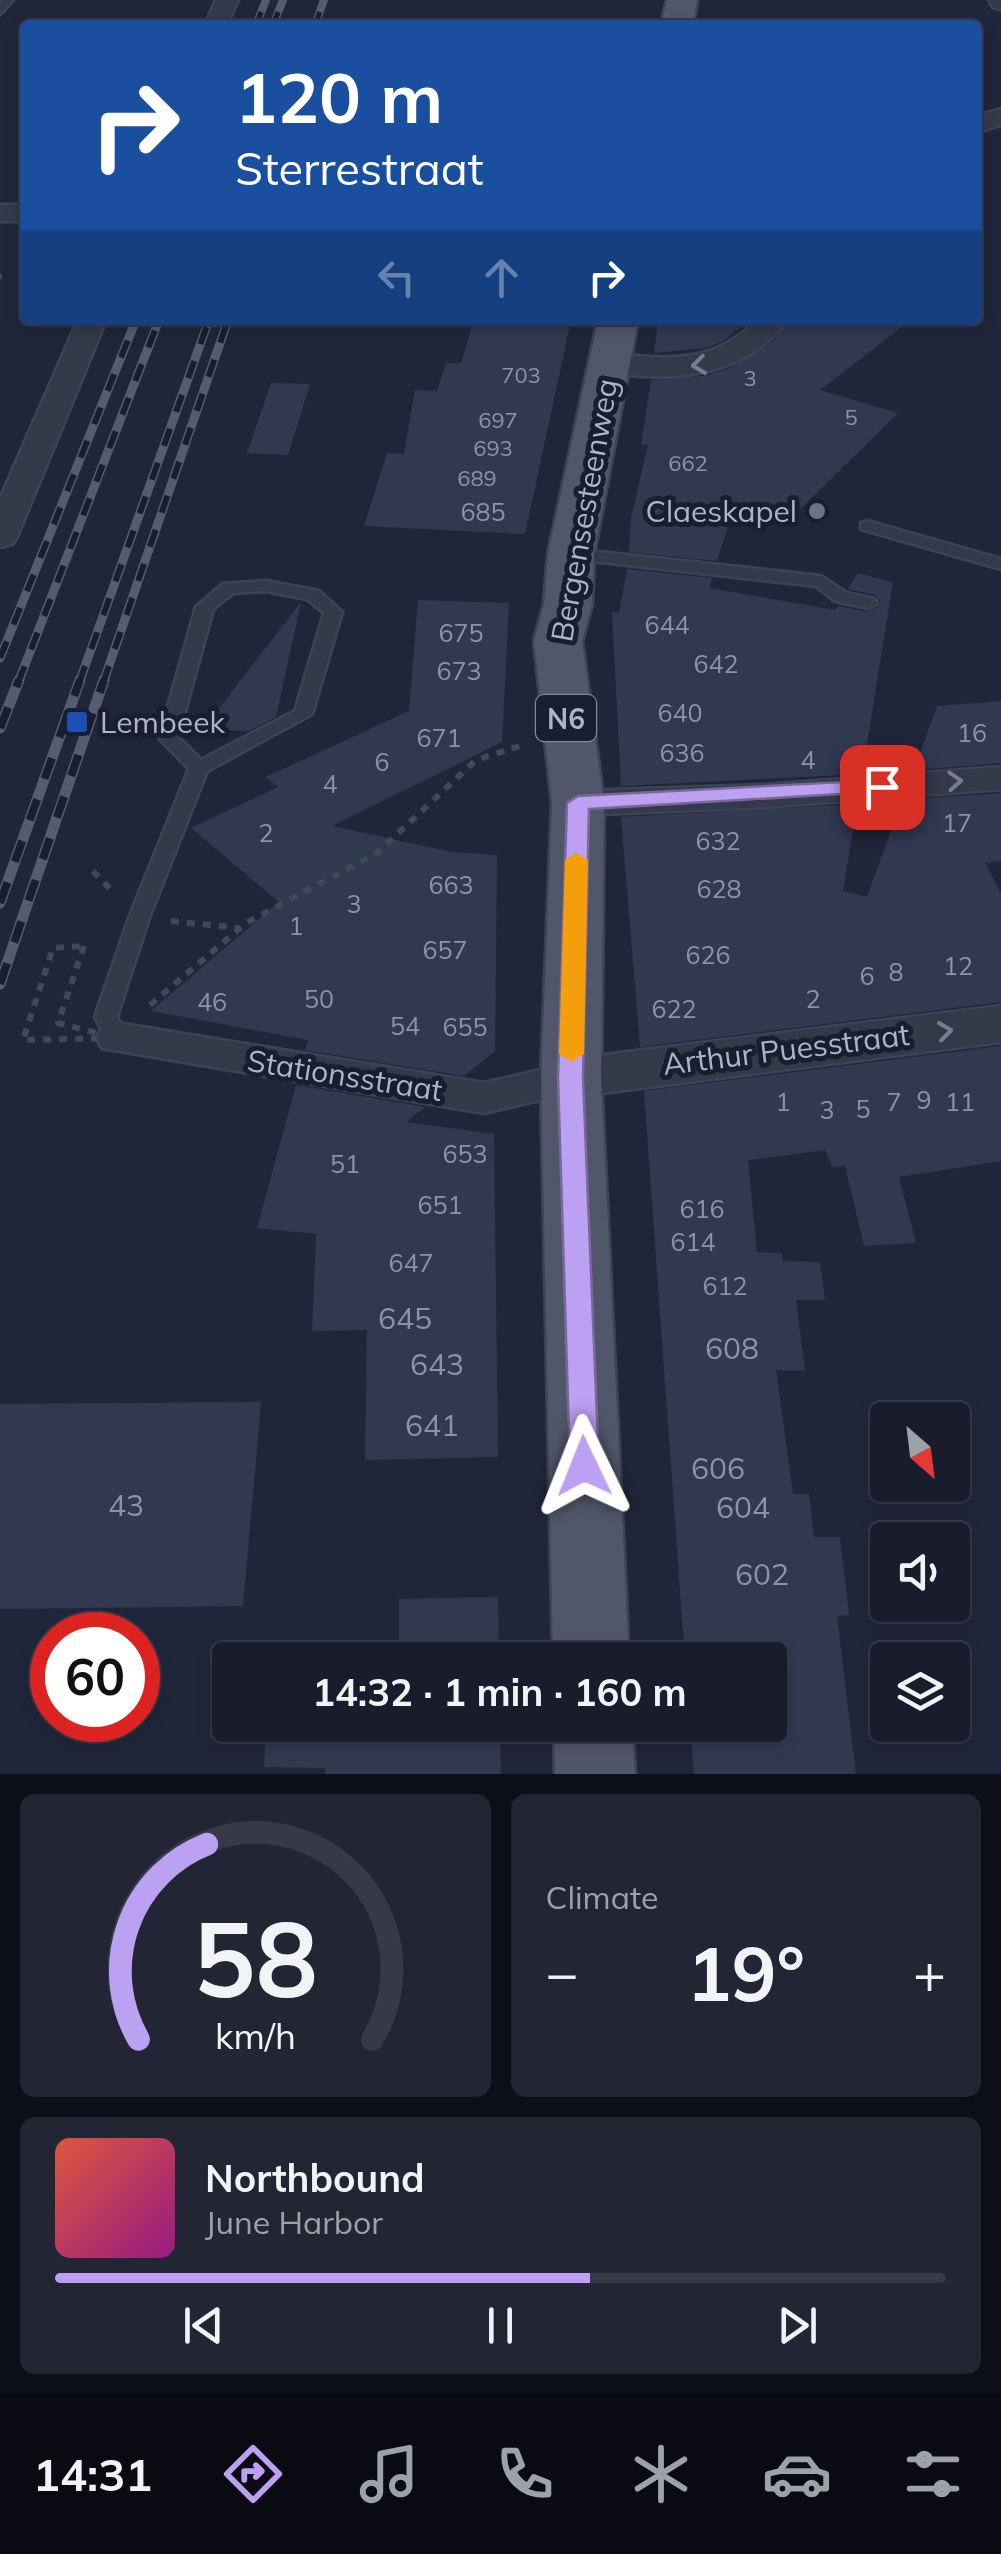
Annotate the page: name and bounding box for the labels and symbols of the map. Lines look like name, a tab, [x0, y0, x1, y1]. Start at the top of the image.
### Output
one-way arrow	[691, 354, 707, 375]
house number: 703	[501, 361, 541, 389]
house number: 3	[743, 364, 757, 392]
street label: Bergensesteenweg	[542, 376, 626, 644]
house number: 5	[844, 403, 858, 431]
house number: 697	[478, 406, 518, 434]
house number: 693	[473, 434, 513, 462]
house number: 662	[668, 449, 708, 477]
house number: 689	[457, 464, 497, 492]
place label: Claeskapel	[645, 492, 797, 530]
house number: 685	[460, 496, 506, 527]
marker: Claeskapel	[806, 500, 828, 522]
house number: 644	[644, 609, 690, 640]
house number: 675	[438, 617, 484, 648]
house number: 642	[693, 648, 739, 679]
house number: 673	[436, 655, 482, 686]
road number: N6	[536, 695, 596, 741]
house number: 640	[657, 697, 703, 728]
place label: Lembeek	[100, 703, 225, 741]
marker: Lembeek	[64, 709, 90, 735]
house number: 16	[957, 717, 987, 748]
house number: 671	[416, 722, 462, 753]
house number: 636	[659, 737, 705, 768]
house number: 4	[800, 744, 816, 775]
pin	[840, 745, 925, 830]
house number: 6	[374, 746, 390, 777]
house number: 4	[322, 768, 338, 799]
one-way arrow	[947, 771, 963, 793]
house number: 17	[942, 807, 972, 838]
house number: 2	[258, 817, 274, 848]
house number: 632	[695, 825, 741, 856]
house number: 663	[428, 869, 474, 900]
house number: 628	[696, 873, 742, 904]
house number: 3	[346, 888, 362, 919]
house number: 1	[288, 910, 304, 941]
house number: 657	[422, 934, 468, 965]
house number: 626	[685, 939, 731, 970]
house number: 12	[943, 950, 973, 981]
house number: 8	[888, 956, 904, 987]
house number: 6	[859, 960, 875, 991]
house number: 50	[304, 983, 334, 1014]
house number: 2	[805, 983, 821, 1014]
house number: 46	[197, 986, 227, 1017]
house number: 622	[651, 993, 697, 1024]
house number: 54	[390, 1010, 420, 1041]
house number: 655	[442, 1011, 488, 1042]
street label: Arthur Puesstraat	[661, 1015, 911, 1083]
one-way arrow	[938, 1021, 954, 1042]
street label: Stationsstraat	[245, 1041, 445, 1109]
house number: 9	[916, 1084, 932, 1115]
house number: 1	[775, 1086, 791, 1117]
house number: 7	[886, 1086, 902, 1117]
house number: 11	[945, 1086, 975, 1117]
house number: 5	[855, 1093, 871, 1124]
house number: 3	[819, 1094, 835, 1125]
house number: 653	[442, 1138, 488, 1169]
house number: 51	[330, 1148, 360, 1179]
house number: 651	[417, 1189, 463, 1220]
house number: 616	[679, 1193, 725, 1224]
house number: 614	[670, 1226, 716, 1257]
house number: 647	[388, 1247, 434, 1278]
house number: 612	[702, 1270, 748, 1301]
house number: 645	[378, 1299, 432, 1337]
house number: 608	[705, 1329, 759, 1367]
house number: 643	[410, 1345, 464, 1383]
north arrow	[870, 1402, 970, 1502]
house number: 641	[405, 1406, 459, 1444]
position arrow	[532, 1414, 636, 1518]
house number: 606	[691, 1449, 745, 1487]
house number: 43	[108, 1486, 144, 1524]
house number: 604	[716, 1488, 770, 1526]
house number: 602	[735, 1555, 789, 1593]
speed limit sign: 60	[30, 1612, 160, 1742]

